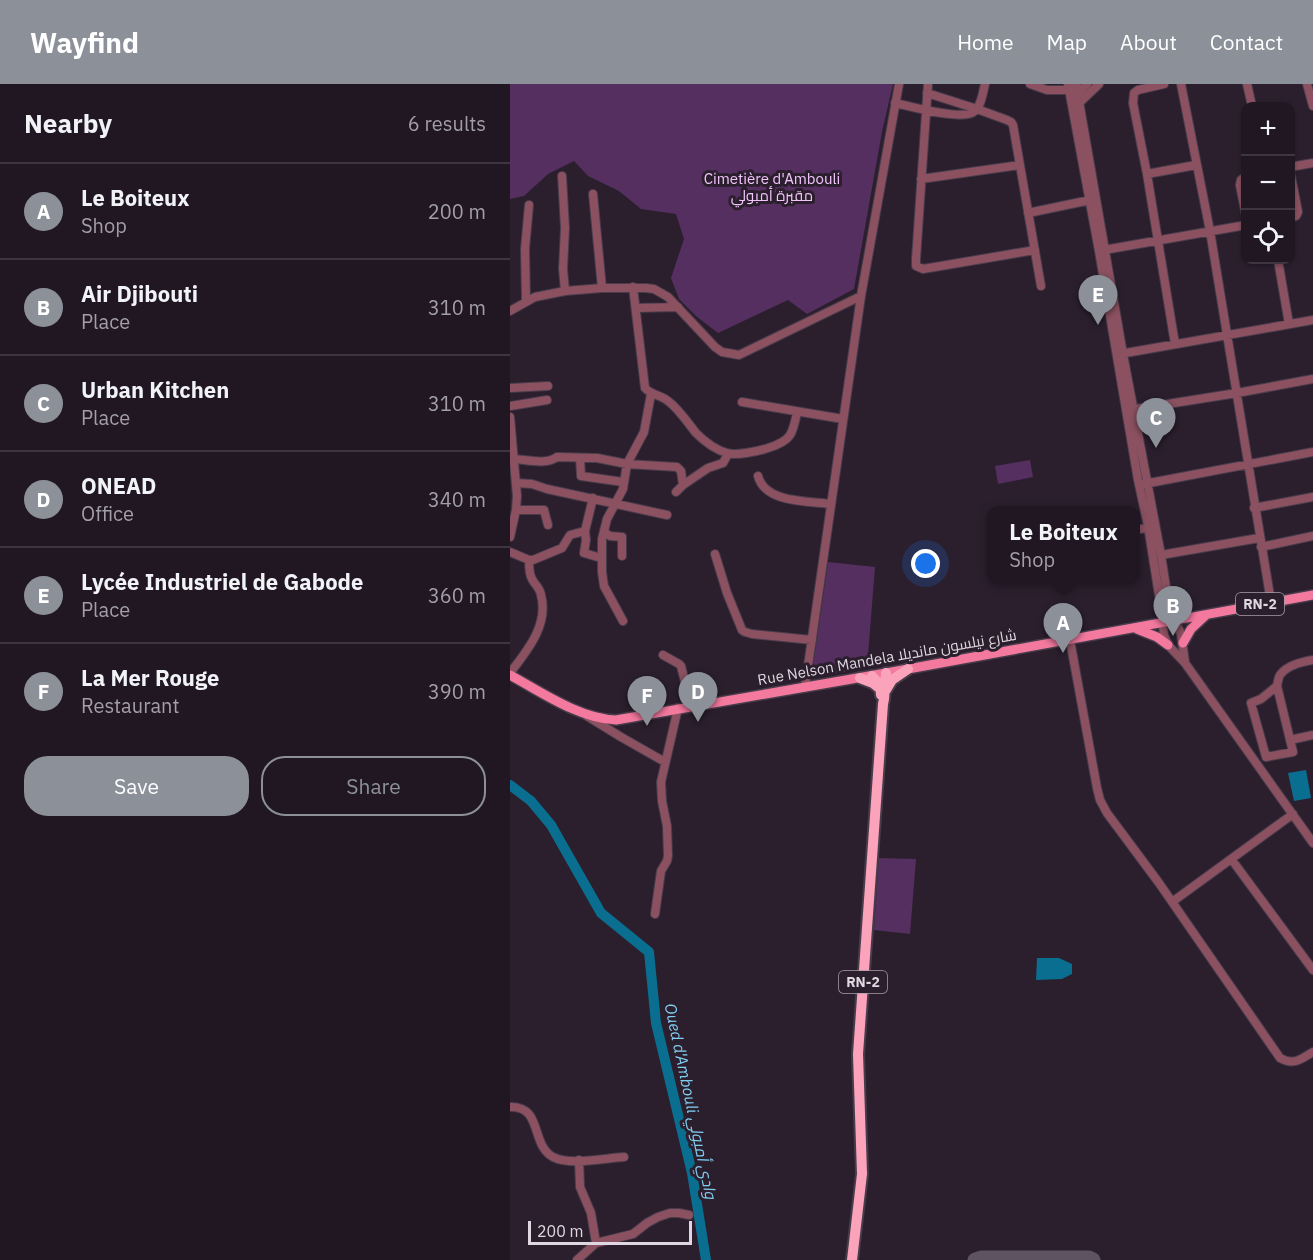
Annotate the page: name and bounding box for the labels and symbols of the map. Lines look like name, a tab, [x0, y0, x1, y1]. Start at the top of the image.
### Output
park label: Cimetière d'Ambouli مقبرة أمبولي	[704, 169, 840, 208]
pin: E	[1078, 276, 1118, 325]
pin: C	[1136, 398, 1176, 448]
your location	[911, 549, 940, 578]
pin: B	[1154, 586, 1192, 636]
road number: RN-2	[1236, 593, 1284, 615]
pin: A	[1044, 604, 1082, 653]
street label: Rue Nelson Mandela شارع نيلسون مانديلا	[756, 625, 1018, 691]
pin: D	[678, 672, 717, 722]
pin: F	[628, 676, 666, 726]
road number: RN-2	[839, 971, 887, 993]
water label: Oued d'Ambouli وادي أمبولي	[658, 1001, 722, 1202]
scale bar	[528, 1218, 692, 1246]

